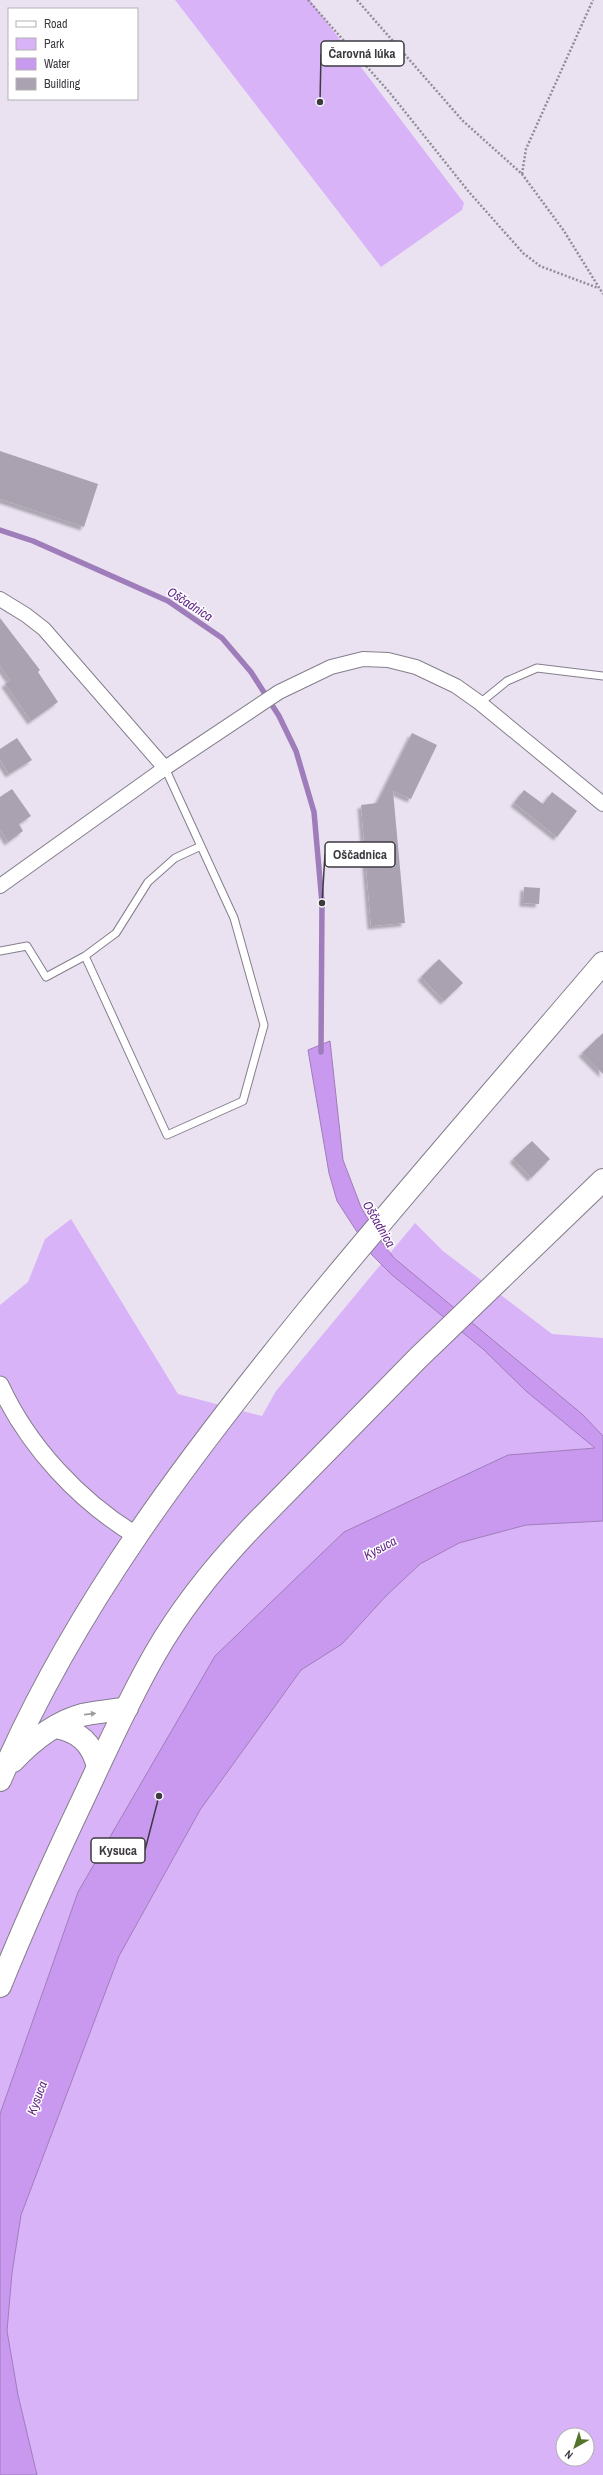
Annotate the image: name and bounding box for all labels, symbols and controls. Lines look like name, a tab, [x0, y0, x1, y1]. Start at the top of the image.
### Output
legend	[8, 8, 138, 100]
text: Road	[44, 16, 68, 32]
text: Park	[44, 36, 64, 52]
callout: Čarovná lúka	[321, 41, 404, 66]
text: Čarovná lúka	[329, 45, 396, 62]
text: Water	[44, 56, 71, 72]
text: Building	[44, 76, 81, 92]
water label: Oščadnica	[164, 583, 216, 625]
callout: Oščadnica	[325, 842, 395, 867]
text: Oščadnica	[333, 846, 387, 863]
water label: Oščadnica	[359, 1198, 399, 1250]
water label: Kysuca	[361, 1532, 399, 1564]
one-way arrow	[84, 1711, 96, 1718]
callout: Kysuca	[91, 1838, 145, 1863]
text: Kysuca	[99, 1842, 137, 1859]
water label: Kysuca	[23, 2079, 51, 2117]
north arrow	[555, 2427, 595, 2467]
text: N	[562, 2447, 576, 2462]

